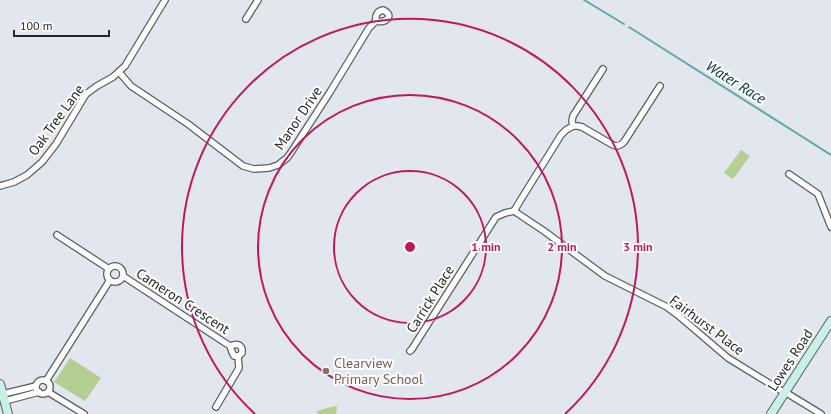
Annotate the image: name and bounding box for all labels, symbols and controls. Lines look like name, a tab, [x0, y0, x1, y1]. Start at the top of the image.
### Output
scale bar	[14, 12, 109, 38]
text: 100 m	[20, 18, 53, 33]
water label: Water Race	[702, 56, 770, 108]
street label: Oak Tree Lane	[24, 81, 88, 159]
street label: Manor Drive	[270, 83, 326, 153]
text: 1 min	[471, 239, 501, 254]
text: 2 min	[547, 239, 577, 254]
text: 3 min	[623, 239, 653, 254]
centre of rings	[403, 240, 417, 254]
street label: Carrick Place	[402, 262, 458, 336]
street label: Cameron Crescent	[133, 264, 233, 338]
street label: Fairhurst Place	[666, 291, 748, 359]
street label: Lowes Road	[763, 326, 817, 394]
place label: Clearview Primary School	[334, 354, 423, 388]
marker: Clearview Primary School	[321, 366, 331, 376]

